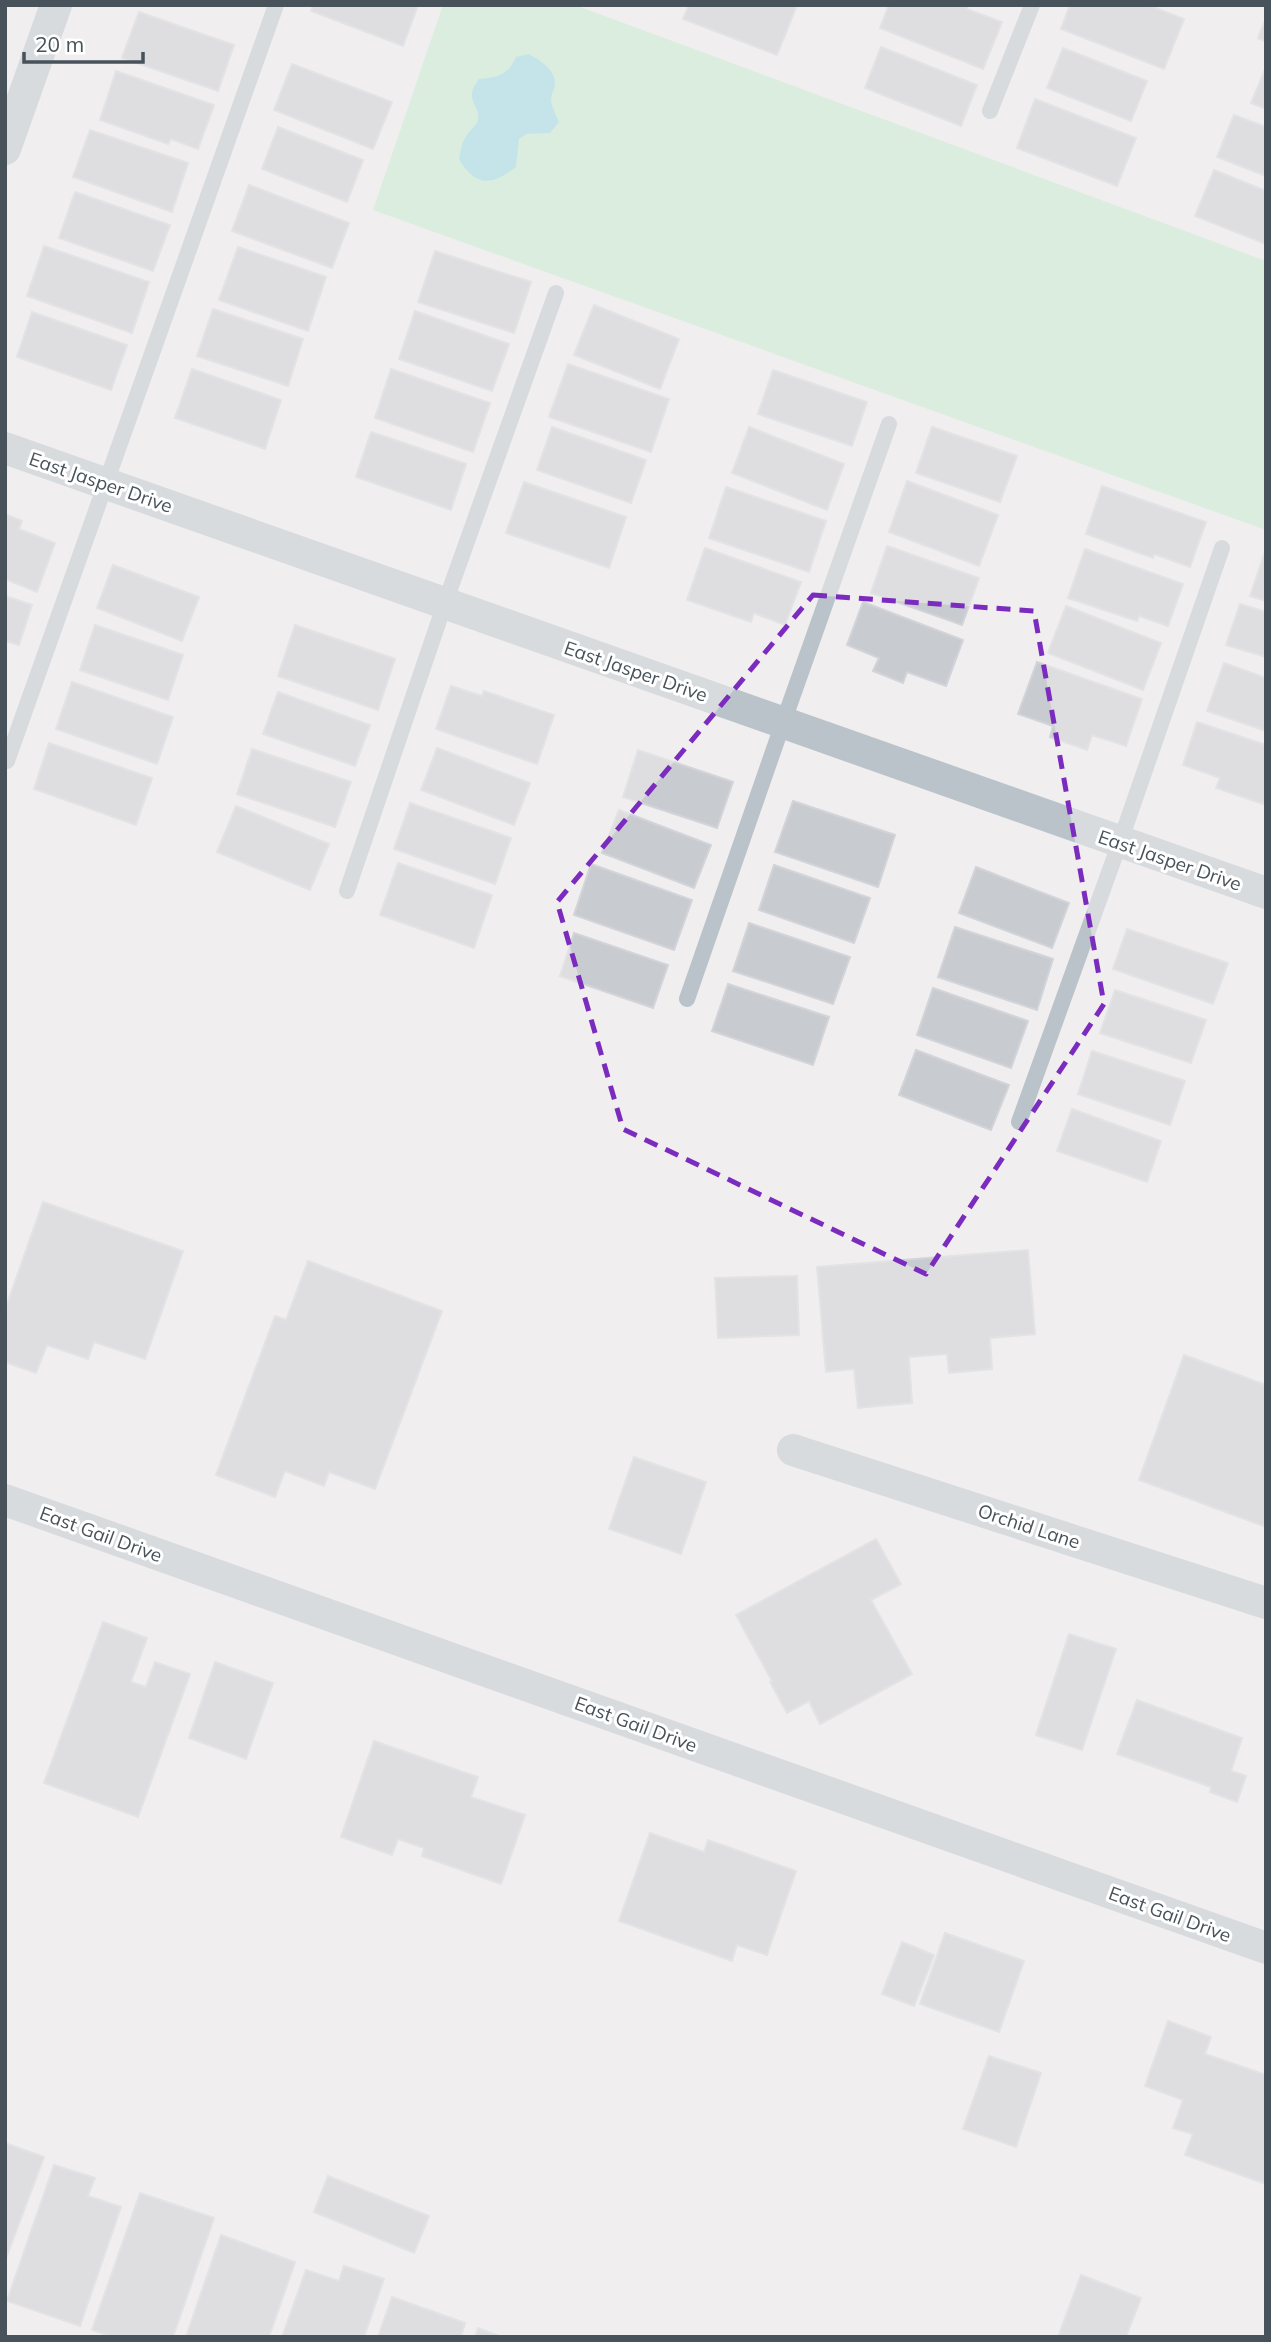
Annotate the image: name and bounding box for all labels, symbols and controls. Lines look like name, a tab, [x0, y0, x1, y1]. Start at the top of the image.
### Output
scale bar	[24, 21, 144, 65]
text: 20 m	[35, 31, 84, 57]
street label: East Jasper Drive	[26, 446, 176, 518]
street label: East Jasper Drive	[561, 635, 711, 707]
street label: East Jasper Drive	[1095, 824, 1245, 896]
street label: Orchid Lane	[975, 1498, 1083, 1554]
street label: East Gail Drive	[36, 1501, 166, 1567]
street label: East Gail Drive	[571, 1691, 701, 1757]
street label: East Gail Drive	[1105, 1881, 1235, 1947]

